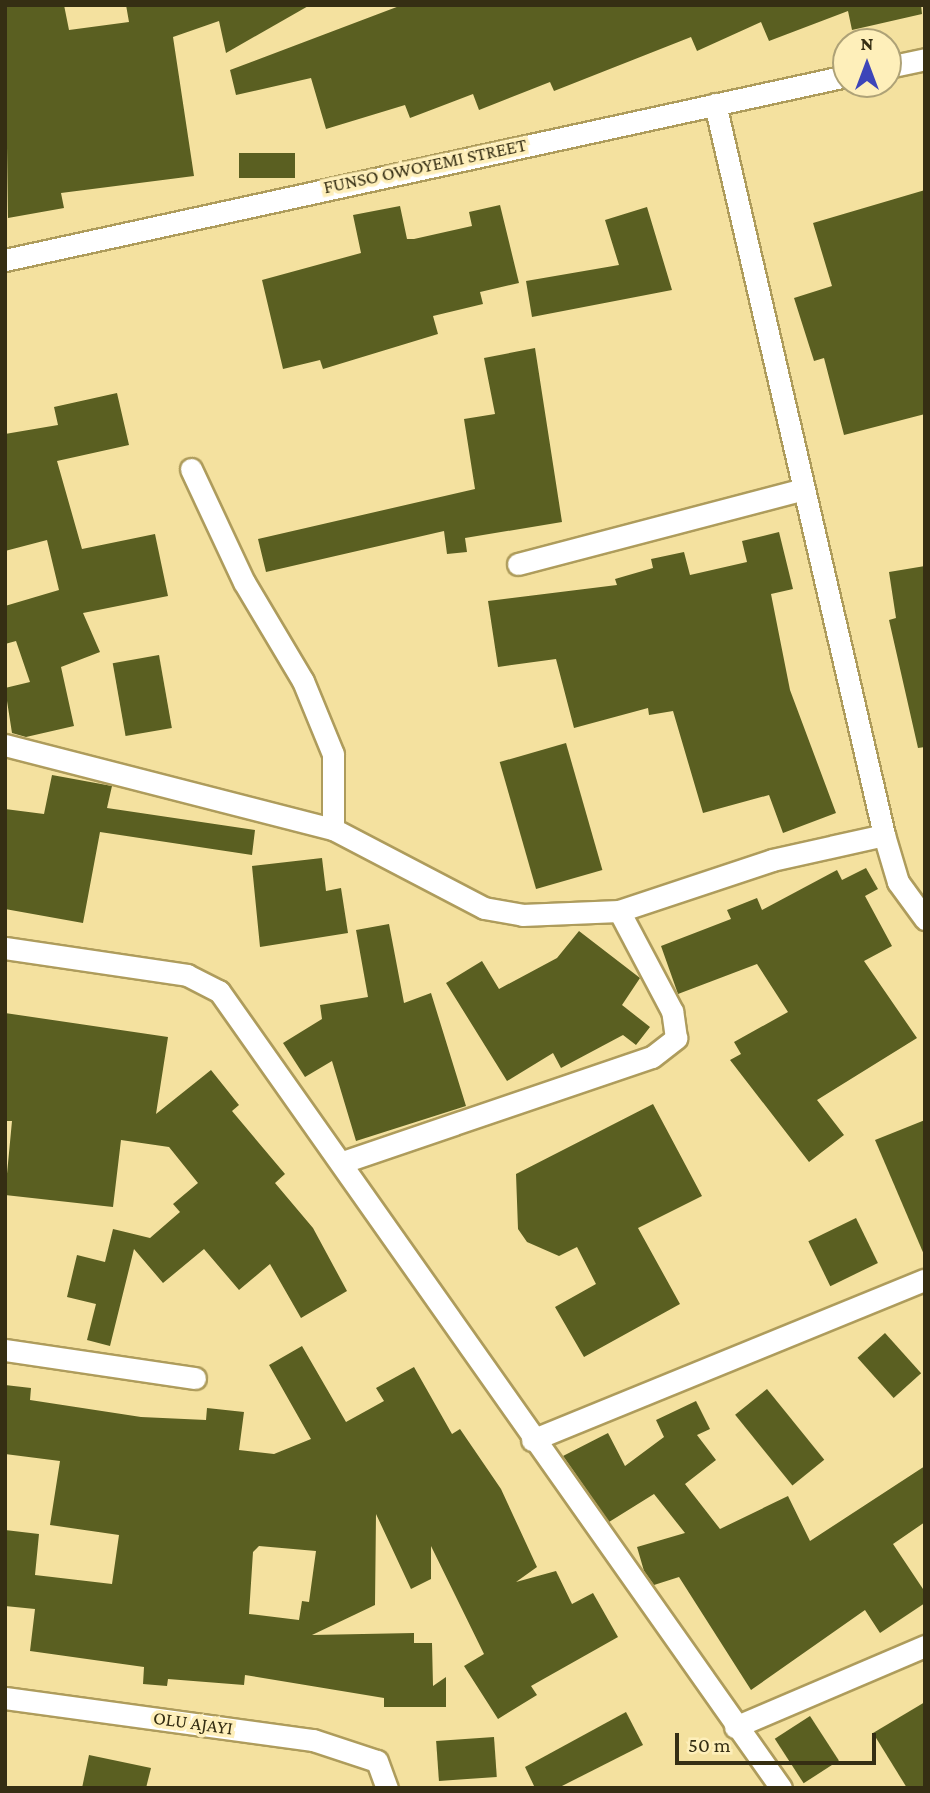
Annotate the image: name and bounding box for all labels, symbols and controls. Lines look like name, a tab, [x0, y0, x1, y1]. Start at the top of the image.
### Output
north arrow	[832, 28, 902, 98]
text: N	[861, 33, 873, 54]
street label: FUNSO OWOYEMI STREET	[321, 133, 529, 199]
street label: OLU AJAYI	[152, 1706, 234, 1740]
scale bar	[678, 1720, 879, 1764]
text: 50 m	[688, 1733, 731, 1757]

